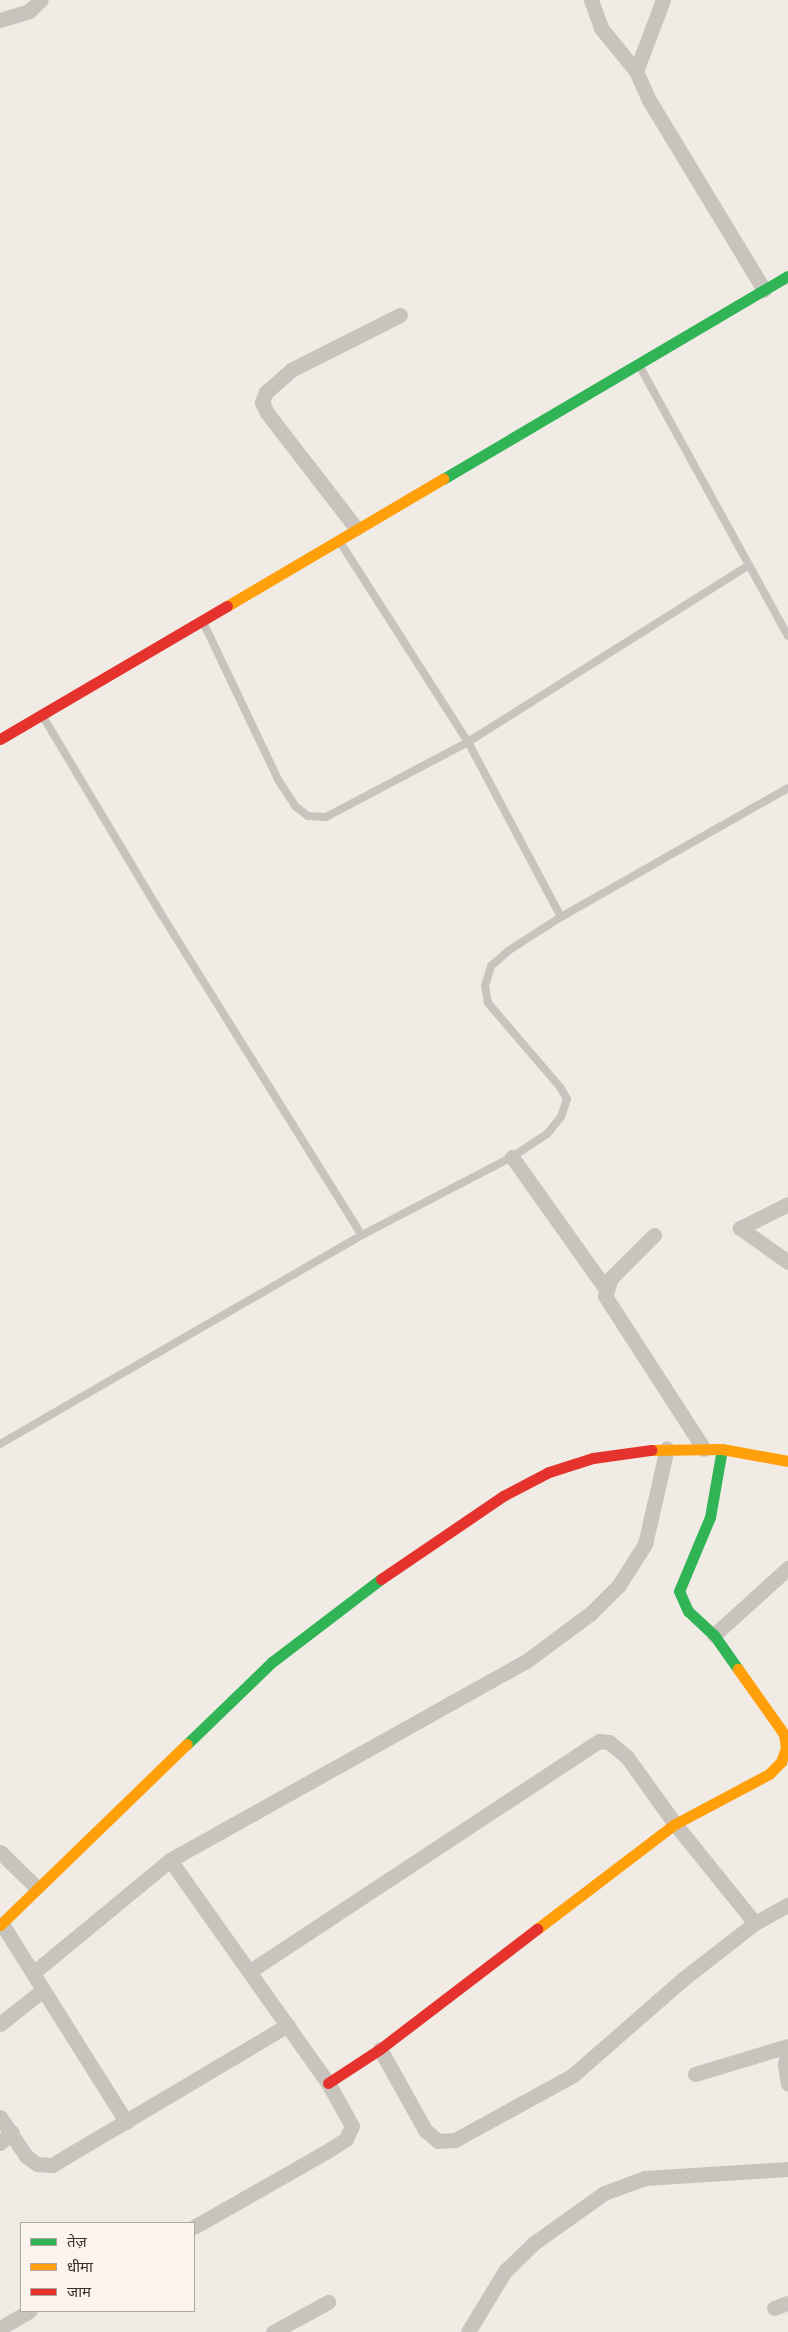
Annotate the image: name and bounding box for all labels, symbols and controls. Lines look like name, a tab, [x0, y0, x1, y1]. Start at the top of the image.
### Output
legend	[20, 2222, 195, 2312]
text: तेज़	[67, 2231, 87, 2251]
text: धीमा	[67, 2256, 93, 2276]
text: जाम	[67, 2281, 91, 2301]

